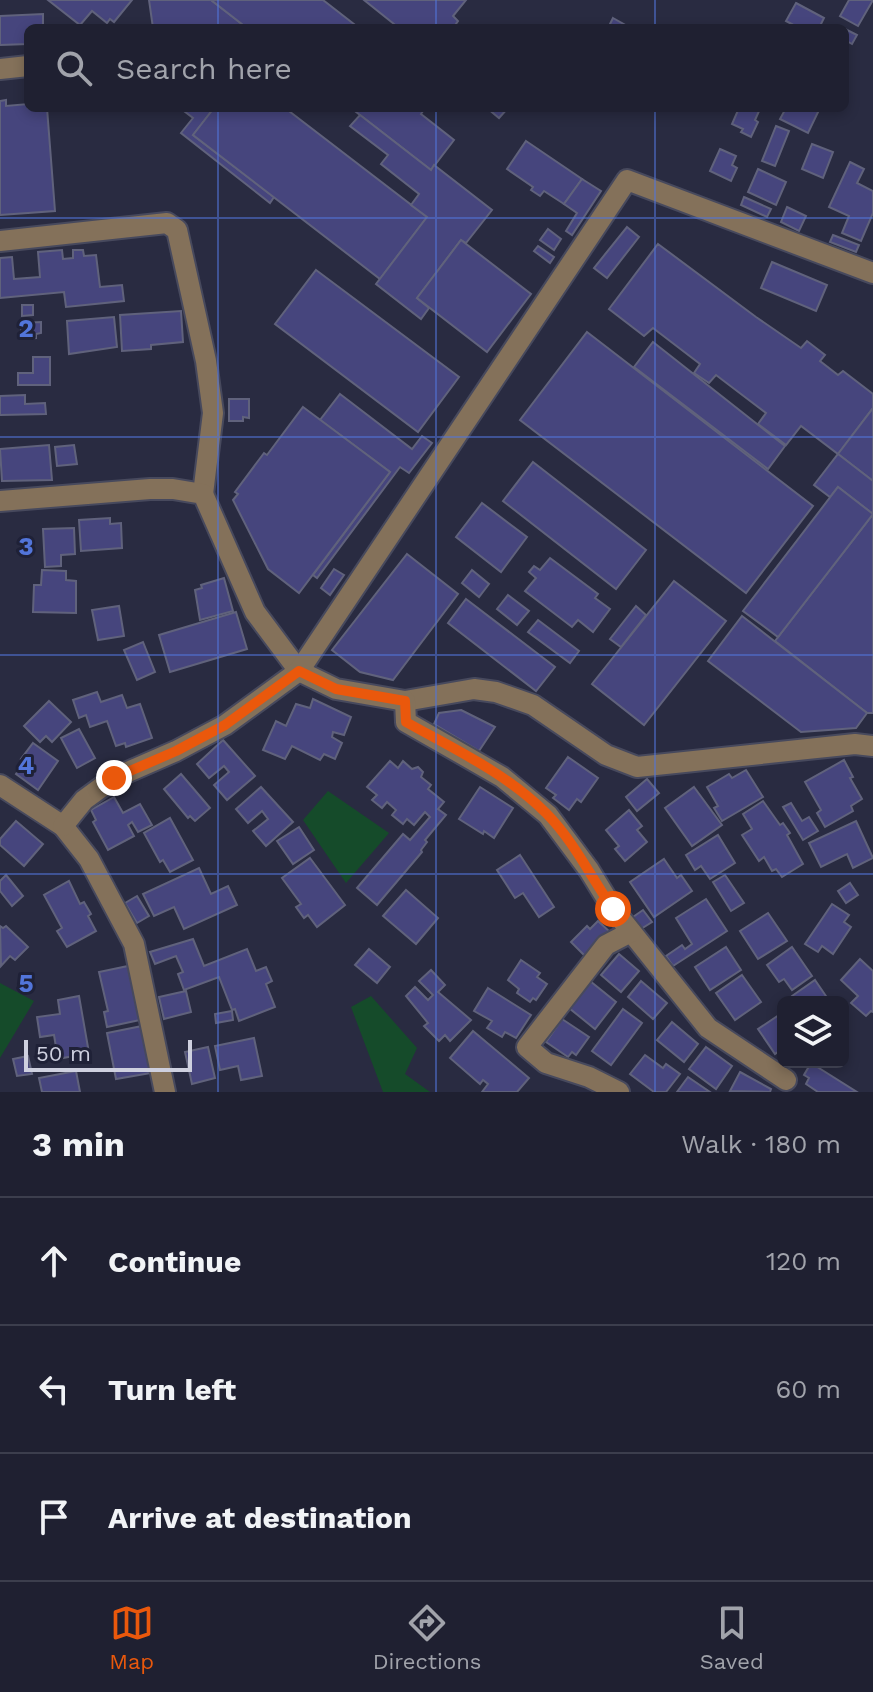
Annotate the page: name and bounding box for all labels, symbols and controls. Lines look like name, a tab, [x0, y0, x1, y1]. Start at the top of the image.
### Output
search box	[24, 24, 849, 112]
icon: search	[52, 46, 96, 90]
text: Search here	[116, 51, 292, 86]
text: 2	[18, 313, 34, 343]
text: 3	[18, 531, 34, 561]
text: 4	[18, 750, 35, 780]
route end	[96, 760, 132, 796]
route start	[595, 891, 631, 927]
text: 5	[18, 968, 34, 998]
map controls	[777, 996, 849, 1068]
button: layers	[777, 996, 849, 1068]
scale bar	[24, 1036, 192, 1072]
text: 50 m	[36, 1041, 91, 1066]
text: 3 min	[32, 1124, 125, 1164]
text: Walk · 180 m	[681, 1129, 841, 1159]
icon: ahead	[32, 1239, 76, 1283]
text: Continue	[108, 1244, 241, 1279]
text: 120 m	[766, 1246, 841, 1276]
icon: left	[32, 1367, 76, 1411]
text: Turn left	[108, 1372, 236, 1407]
text: 60 m	[775, 1374, 841, 1404]
icon: arrive	[32, 1495, 76, 1539]
text: Arrive at destination	[108, 1500, 412, 1535]
tab: Map	[109, 1601, 154, 1674]
tab: Directions	[373, 1601, 481, 1674]
tab: Saved	[700, 1601, 764, 1674]

